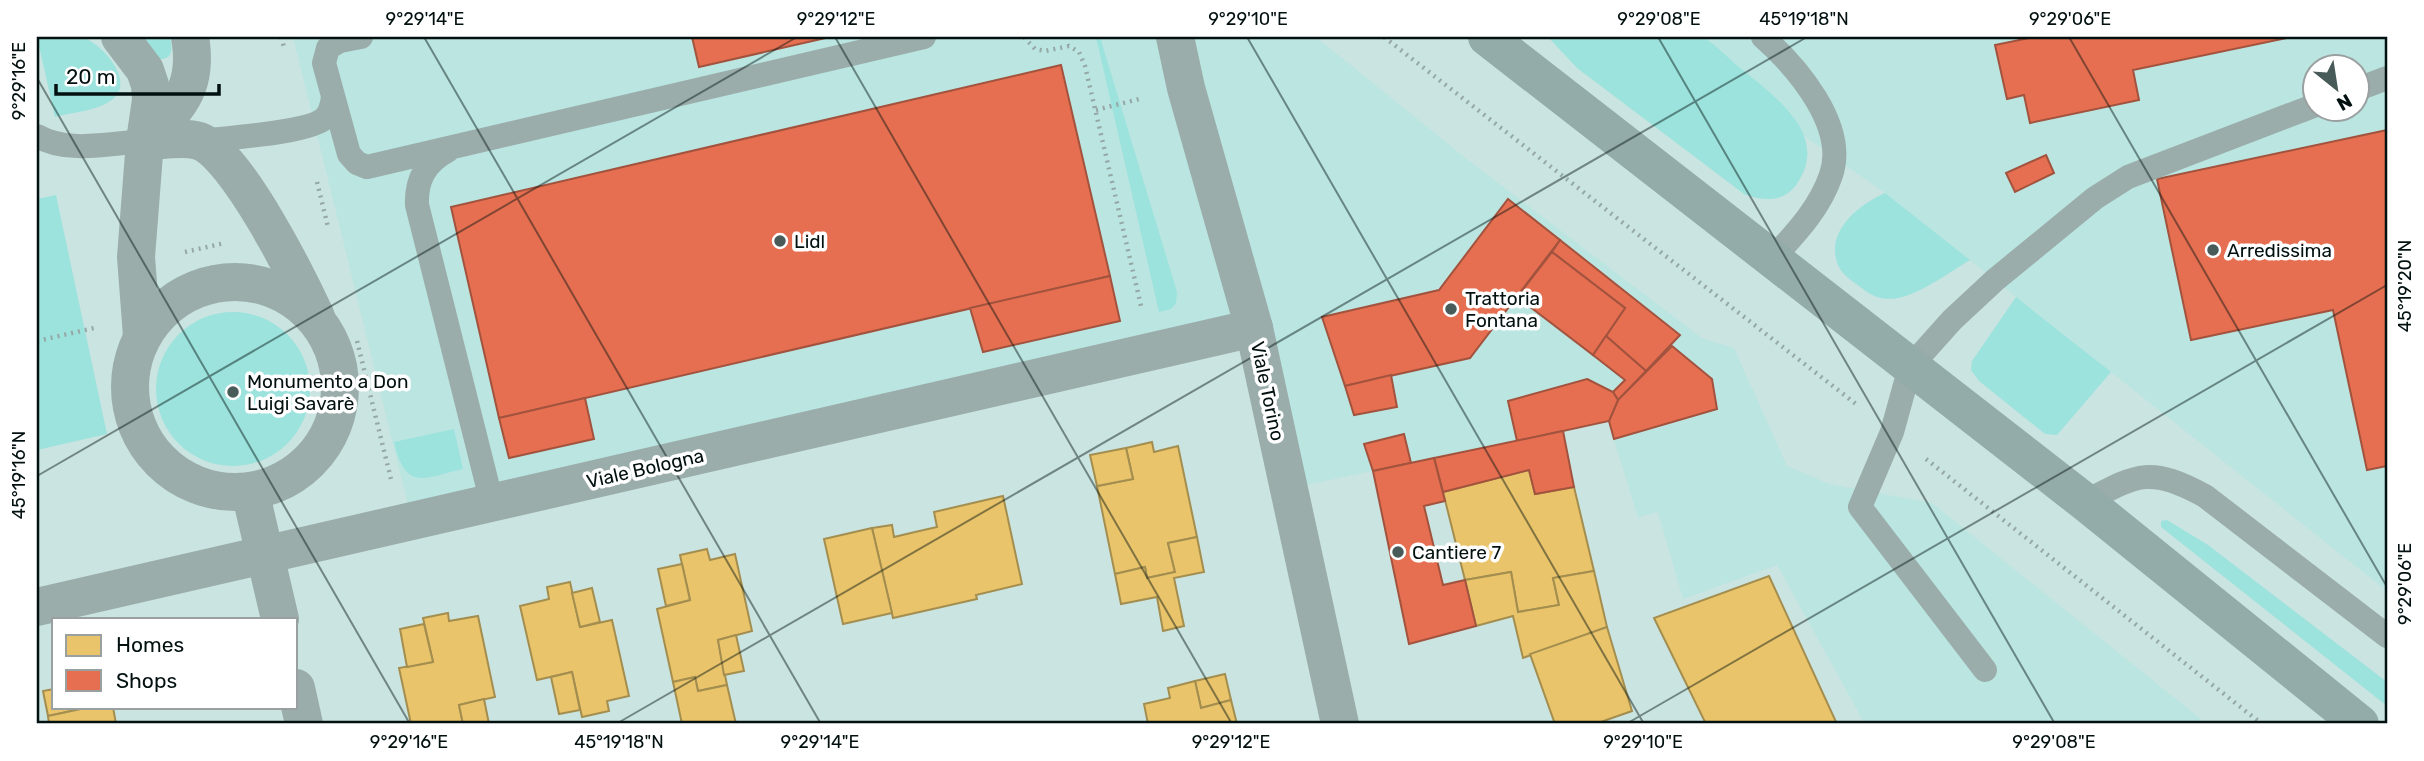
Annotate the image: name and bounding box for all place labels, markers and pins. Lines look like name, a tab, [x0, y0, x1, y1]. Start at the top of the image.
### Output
place label: Lidl	[794, 230, 825, 253]
marker: Lidl	[772, 233, 788, 249]
place label: Arredissima	[2227, 239, 2332, 262]
marker: Arredissima	[2205, 242, 2221, 258]
place label: Trattoria Fontana	[1465, 287, 1540, 332]
marker: Trattoria Fontana	[1443, 301, 1459, 317]
place label: Monumento a Don Luigi Savarè	[247, 370, 409, 415]
marker: Monumento a Don Luigi Savarè	[225, 384, 241, 400]
place label: Cantiere 7	[1412, 541, 1502, 564]
marker: Cantiere 7	[1390, 544, 1406, 560]

